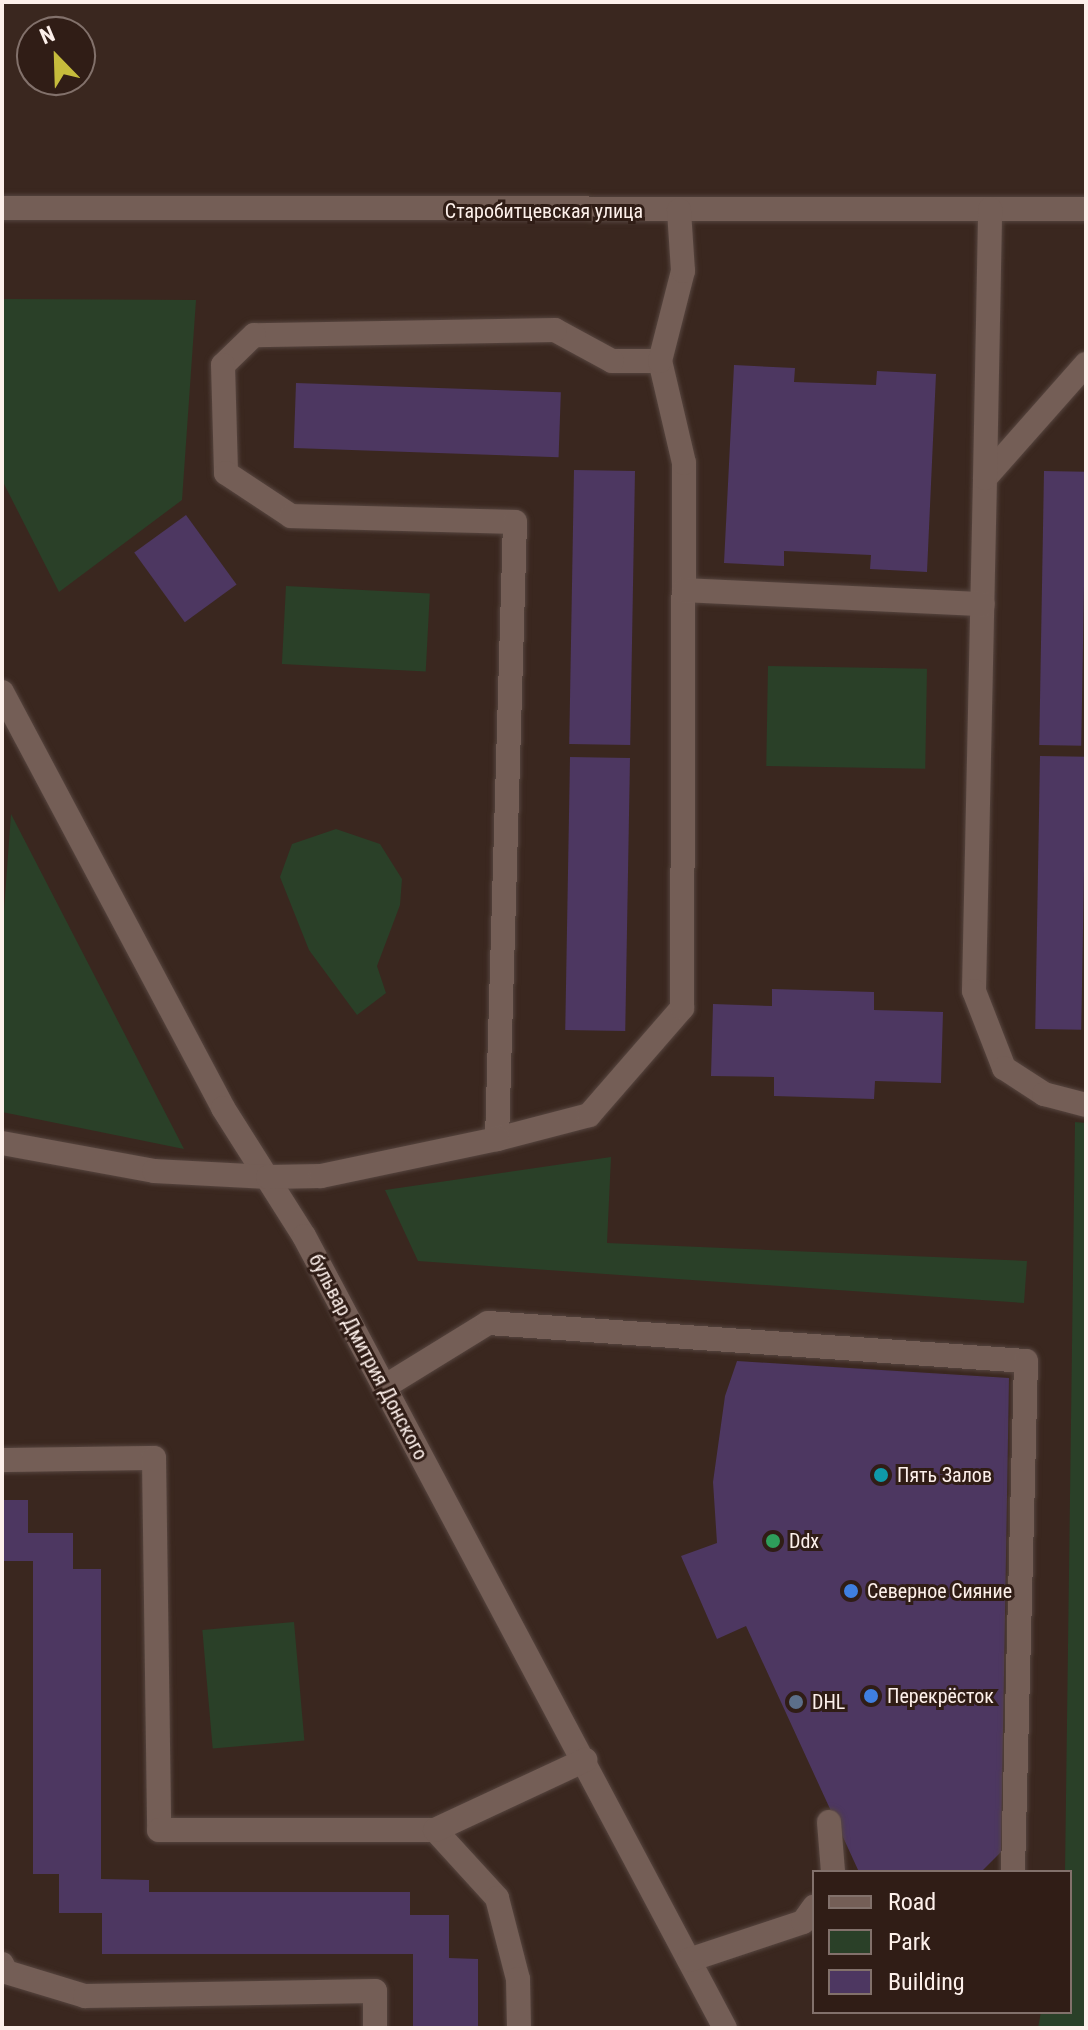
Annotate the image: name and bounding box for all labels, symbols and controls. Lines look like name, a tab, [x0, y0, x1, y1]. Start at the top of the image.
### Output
north arrow	[16, 16, 96, 96]
text: N	[36, 21, 58, 49]
street label: Старобитцевская улица	[445, 199, 643, 223]
street label: бульвар Дмитрия Донского	[303, 1250, 433, 1464]
place label: Пять Залов	[897, 1463, 992, 1487]
marker: Пять Залов	[872, 1466, 890, 1484]
place label: Ddx	[789, 1529, 819, 1553]
marker: Ddx	[764, 1532, 782, 1550]
place label: Северное Сияние	[867, 1579, 1012, 1603]
marker: Северное Сияние	[842, 1582, 860, 1600]
place label: Перекрёсток	[887, 1684, 994, 1708]
marker: Перекрёсток	[862, 1687, 880, 1705]
place label: DHL	[812, 1690, 845, 1714]
marker: DHL	[787, 1693, 805, 1711]
legend	[812, 1870, 1072, 2014]
text: Road	[888, 1888, 936, 1916]
text: Park	[888, 1928, 931, 1956]
text: Building	[888, 1968, 965, 1996]

